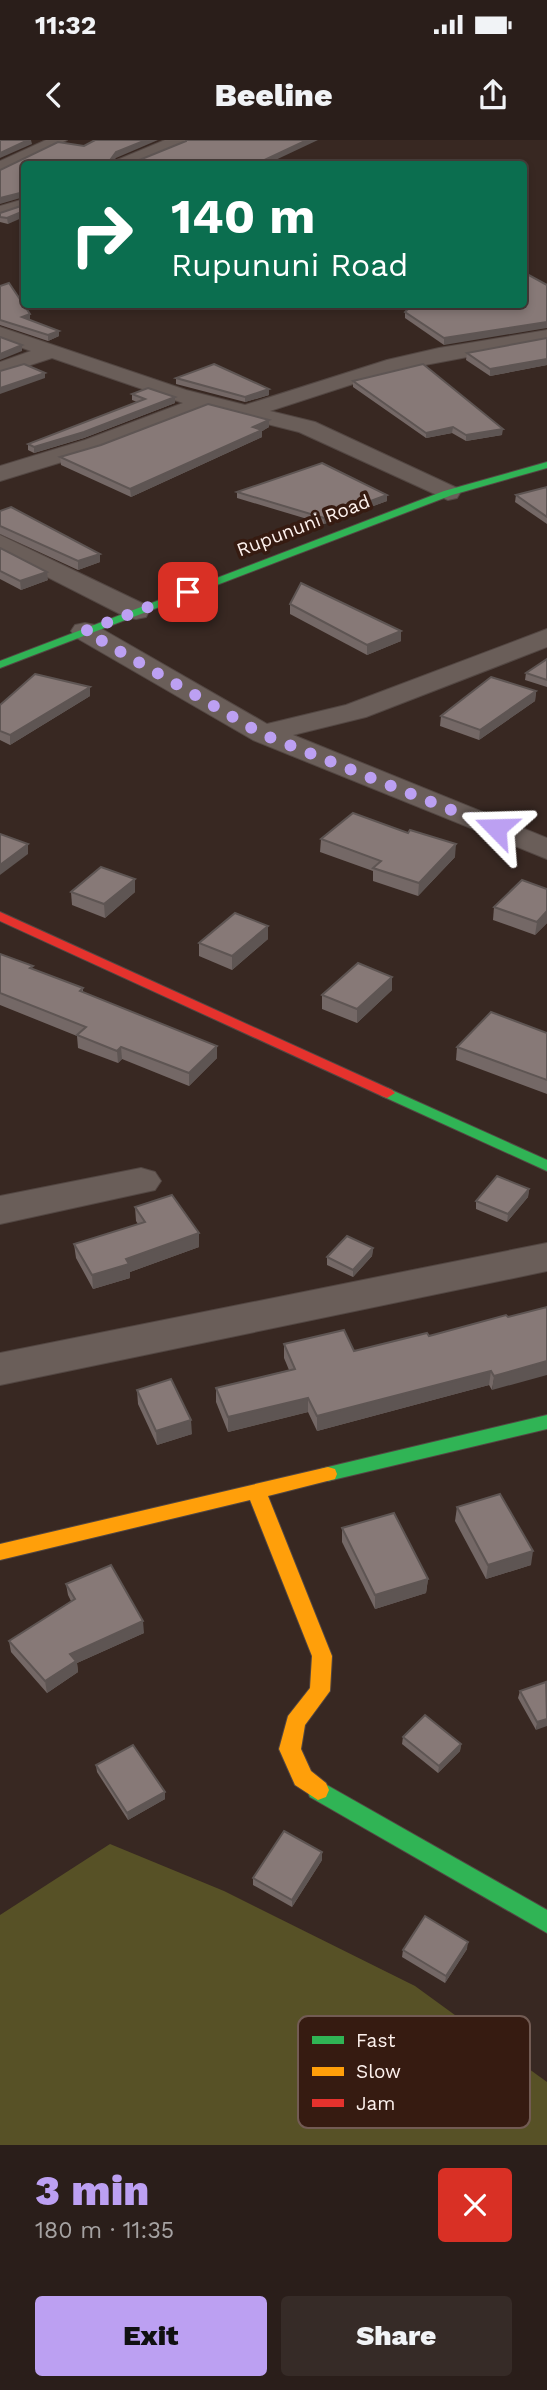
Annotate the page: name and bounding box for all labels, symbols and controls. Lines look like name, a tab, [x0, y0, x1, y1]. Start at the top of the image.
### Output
text: 11:32	[35, 10, 96, 40]
icon: back	[35, 76, 73, 114]
text: Beeline	[214, 76, 333, 114]
icon: share	[474, 76, 512, 114]
text: 140 m	[171, 187, 315, 245]
icon: right	[56, 189, 147, 280]
text: Rupununi Road	[171, 246, 408, 284]
street label: Rupununi Road	[233, 489, 373, 561]
pin	[158, 562, 218, 622]
icon: arrive	[169, 573, 207, 611]
position arrow	[459, 791, 533, 865]
legend	[298, 2016, 530, 2128]
text: Fast	[356, 2029, 395, 2052]
text: Slow	[356, 2060, 401, 2083]
text: Jam	[356, 2092, 395, 2115]
text: 3 min	[35, 2166, 149, 2215]
button: close	[438, 2168, 512, 2242]
text: 180 m · 11:35	[35, 2217, 174, 2244]
button: Exit	[35, 2296, 267, 2376]
button: Share	[281, 2296, 512, 2376]

